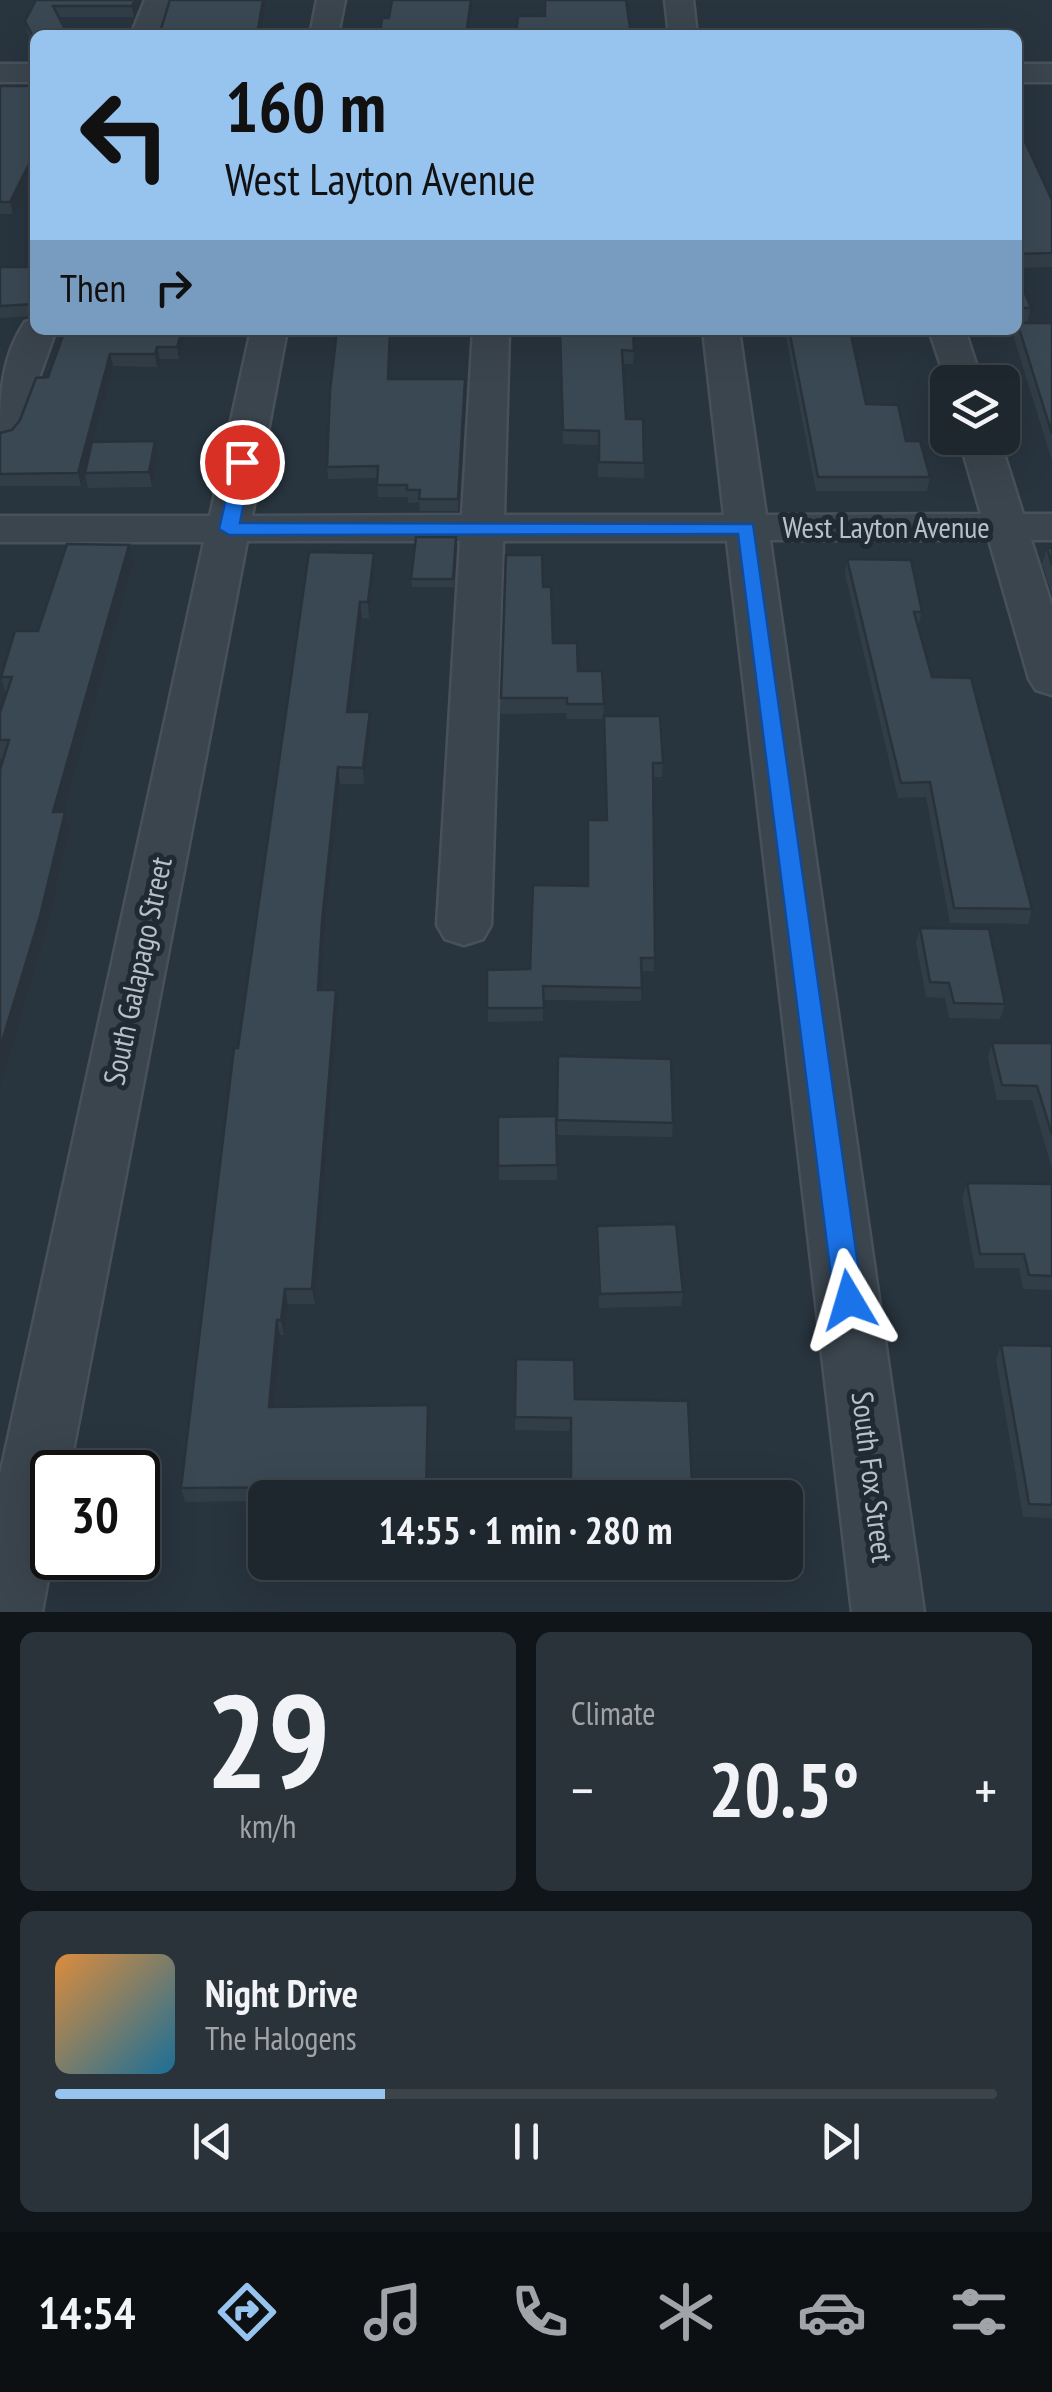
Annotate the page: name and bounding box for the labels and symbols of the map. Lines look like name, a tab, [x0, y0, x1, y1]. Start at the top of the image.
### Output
pin	[200, 420, 285, 505]
street label: West Layton Avenue	[782, 507, 990, 546]
street label: South Galapago Street	[93, 853, 180, 1088]
position arrow	[797, 1248, 901, 1352]
street label: South Fox Street	[844, 1389, 903, 1565]
speed limit sign: 30	[30, 1450, 160, 1580]

